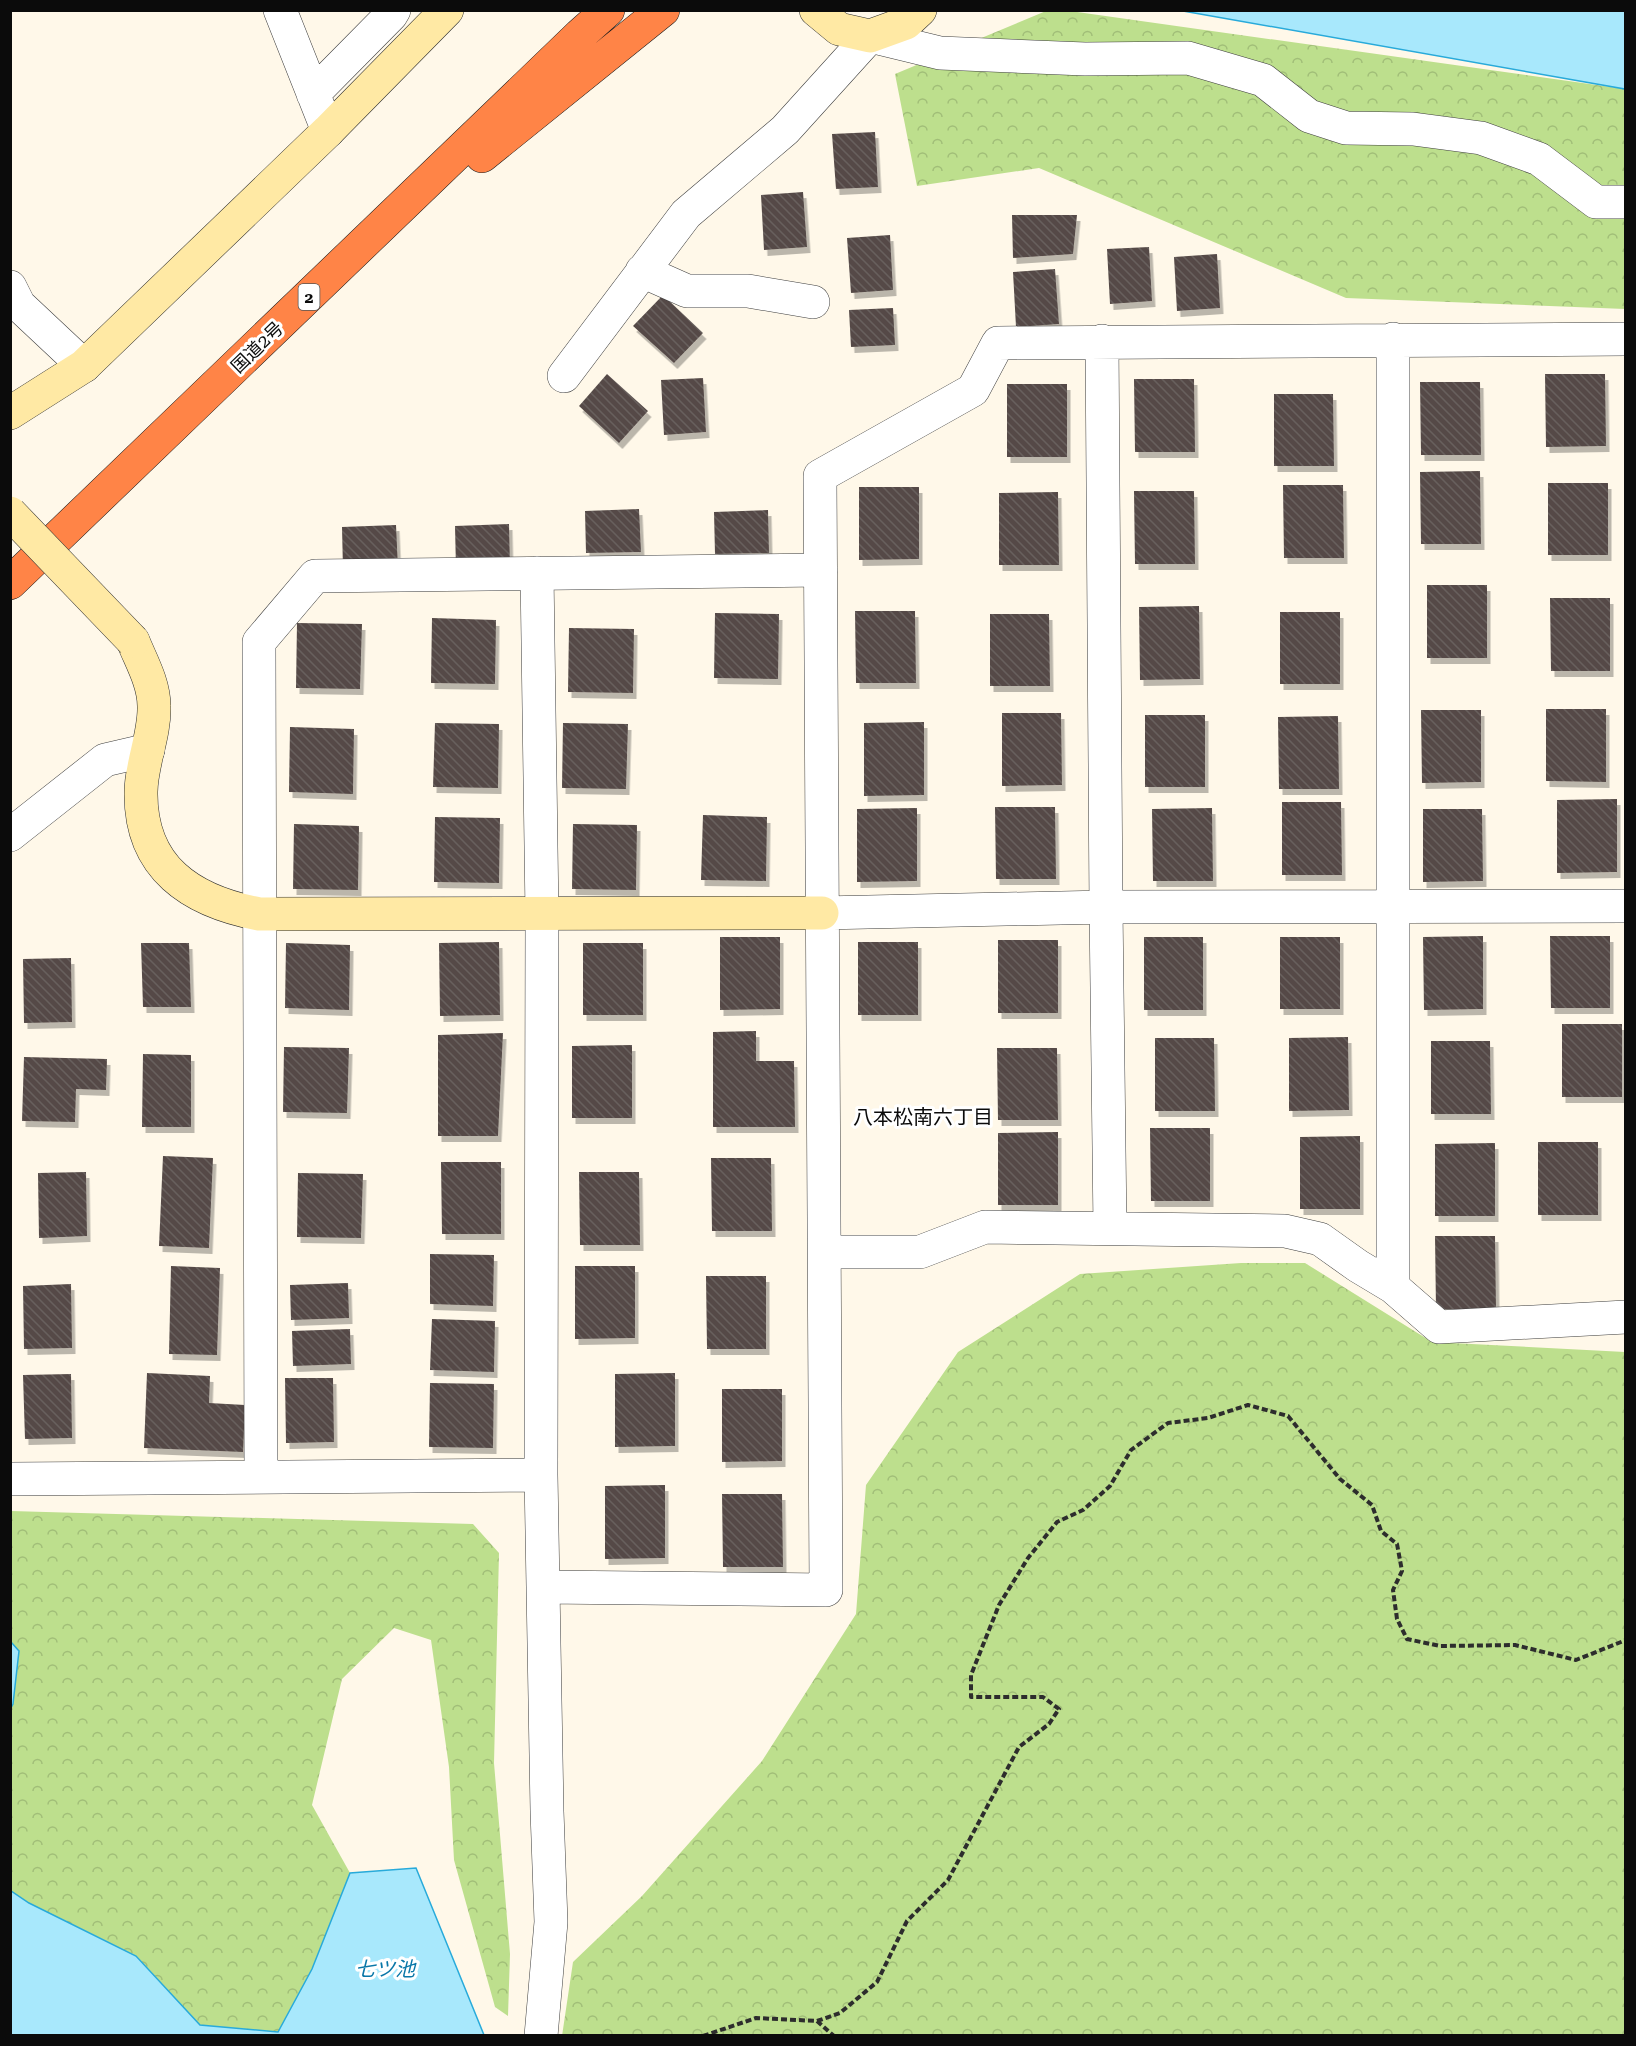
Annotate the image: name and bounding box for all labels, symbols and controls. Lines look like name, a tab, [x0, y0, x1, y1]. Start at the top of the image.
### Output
road number: 2	[298, 284, 320, 310]
street label: 国道2号	[227, 317, 287, 377]
district label: 八本松南六丁目	[853, 1105, 993, 1129]
water label: 七ツ池	[355, 1957, 417, 1981]

